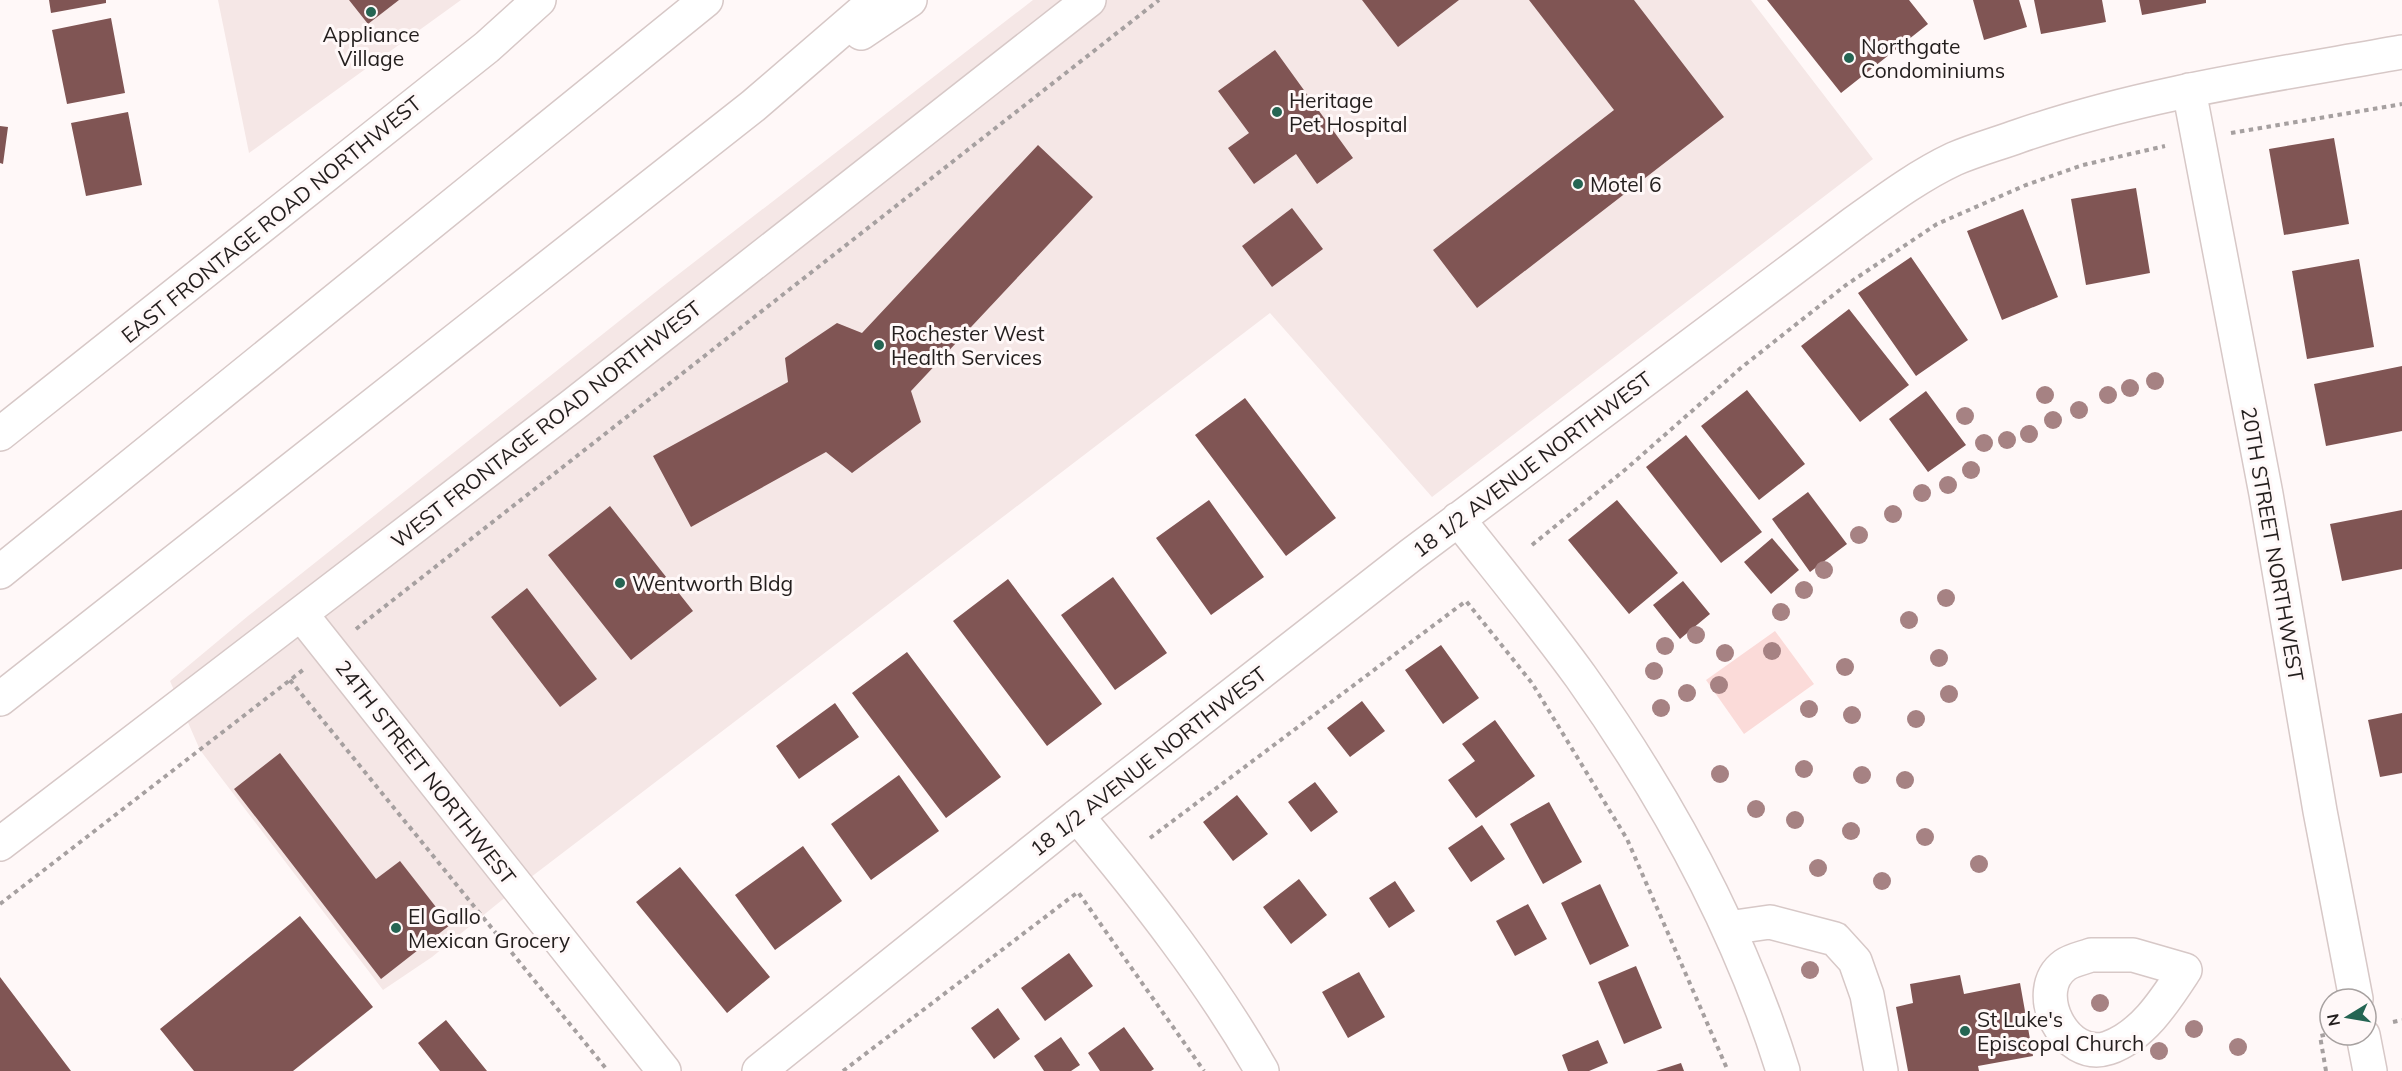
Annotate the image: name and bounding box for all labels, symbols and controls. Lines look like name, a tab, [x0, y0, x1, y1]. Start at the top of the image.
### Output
marker: Appliance Village	[364, 5, 378, 19]
place label: Appliance Village	[322, 21, 420, 71]
place label: Northgate Condominiums	[1861, 33, 2005, 83]
marker: Northgate Condominiums	[1842, 51, 1856, 65]
place label: Heritage Pet Hospital	[1289, 87, 1408, 137]
street label: EAST FRONTAGE ROAD NORTHWEST	[116, 90, 427, 348]
marker: Heritage Pet Hospital	[1270, 105, 1284, 119]
place label: Motel 6	[1590, 171, 1662, 197]
marker: Motel 6	[1571, 177, 1585, 191]
street label: WEST FRONTAGE ROAD NORTHWEST	[386, 295, 707, 553]
place label: Rochester West Health Services	[891, 320, 1045, 370]
marker: Rochester West Health Services	[872, 338, 886, 352]
street label: 18 1/2 AVENUE NORTHWEST	[1407, 365, 1657, 563]
street label: 20TH STREET NORTHWEST	[2236, 405, 2310, 683]
place label: Wentworth Bldg	[632, 570, 793, 596]
marker: Wentworth Bldg	[613, 576, 627, 590]
street label: 24TH STREET NORTHWEST	[330, 655, 522, 890]
street label: 18 1/2 AVENUE NORTHWEST	[1024, 660, 1272, 862]
place label: El Gallo Mexican Grocery	[408, 903, 570, 953]
marker: El Gallo Mexican Grocery	[389, 921, 403, 935]
north arrow	[2318, 987, 2378, 1047]
place label: St Luke's Episcopal Church	[1977, 1006, 2144, 1056]
text: N	[2322, 1012, 2344, 1028]
marker: St Luke's Episcopal Church	[1958, 1024, 1972, 1038]

